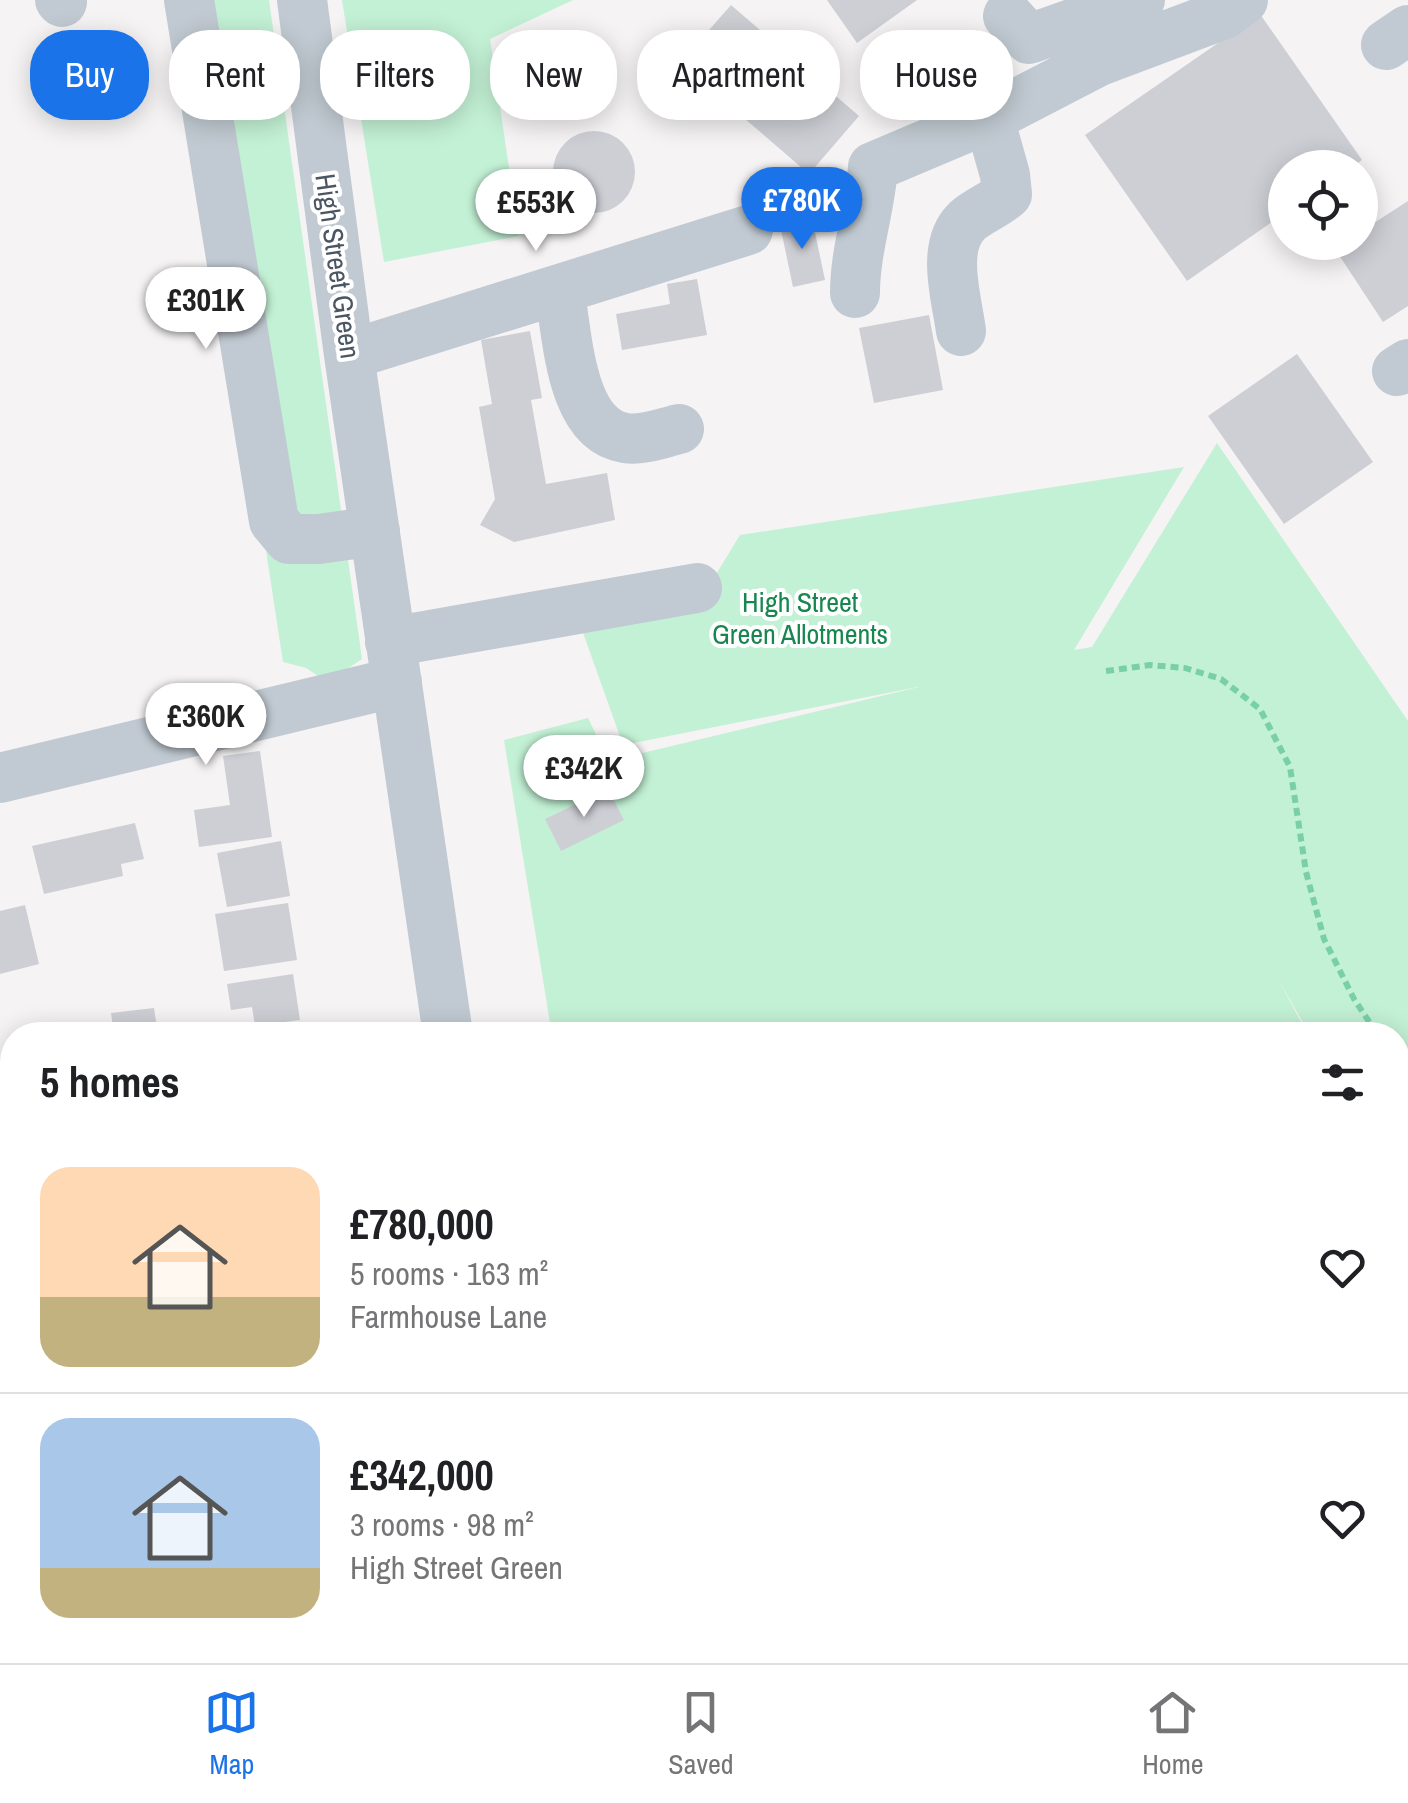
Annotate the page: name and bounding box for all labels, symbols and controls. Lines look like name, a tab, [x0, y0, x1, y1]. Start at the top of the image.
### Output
chip: Buy	[30, 30, 149, 120]
chip: Rent	[169, 30, 300, 120]
chip: Filters	[320, 30, 470, 120]
chip: New	[490, 30, 617, 120]
chip: Apartment	[637, 30, 840, 120]
chip: House	[860, 30, 1013, 120]
map controls	[1268, 150, 1378, 260]
button: locate	[1268, 150, 1378, 260]
pin: £780K	[732, 167, 872, 252]
pin: £553K	[466, 169, 606, 254]
street label: High Street Green	[306, 171, 370, 361]
text: £780K	[763, 178, 841, 221]
text: £553K	[497, 180, 575, 223]
pin: £301K	[136, 267, 276, 352]
text: £301K	[167, 278, 245, 321]
park label: High Street Green Allotments	[712, 583, 888, 653]
pin: £360K	[136, 683, 276, 768]
text: £360K	[167, 694, 245, 737]
pin: £342K	[514, 735, 654, 820]
text: £342K	[545, 746, 623, 789]
text: 5 homes	[40, 1054, 180, 1110]
icon: filters	[1315, 1055, 1370, 1110]
text: £780,000	[350, 1196, 494, 1252]
icon: home	[120, 1207, 240, 1327]
icon: heart	[1315, 1240, 1370, 1295]
text: 5 rooms · 163 m²	[350, 1252, 548, 1295]
text: Farmhouse Lane	[350, 1295, 547, 1338]
text: £342,000	[350, 1447, 494, 1503]
icon: home	[120, 1458, 240, 1578]
icon: heart	[1315, 1491, 1370, 1546]
text: 3 rooms · 98 m²	[350, 1503, 534, 1546]
text: High Street Green	[350, 1546, 563, 1589]
tab: Map	[204, 1685, 259, 1783]
tab: Saved	[668, 1685, 733, 1783]
tab: Home	[1142, 1685, 1204, 1783]

